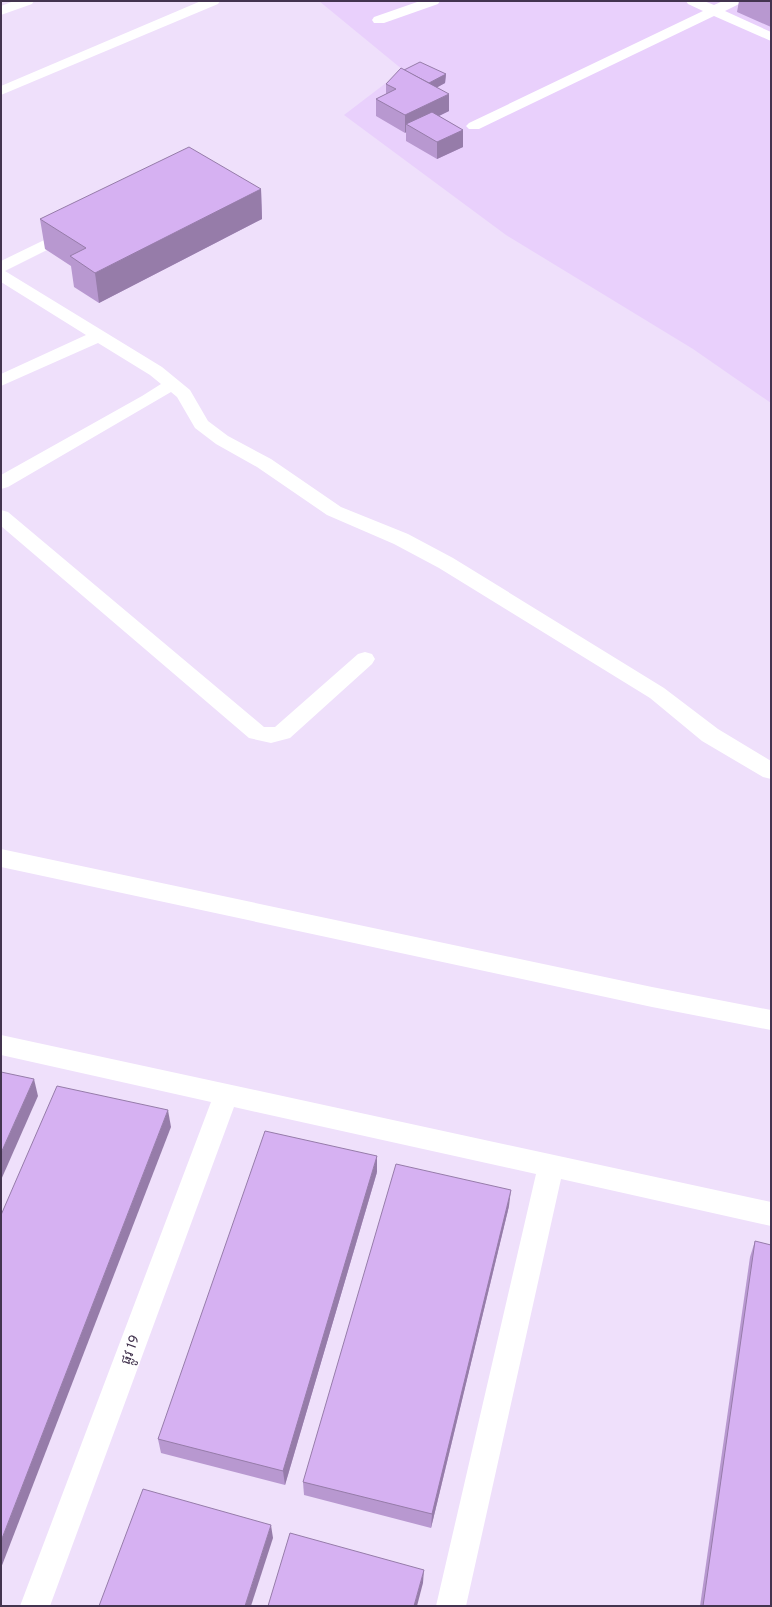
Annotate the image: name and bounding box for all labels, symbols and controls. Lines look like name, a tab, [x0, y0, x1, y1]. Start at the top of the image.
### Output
street label: ផ្លូវ 19	[118, 1333, 146, 1368]

